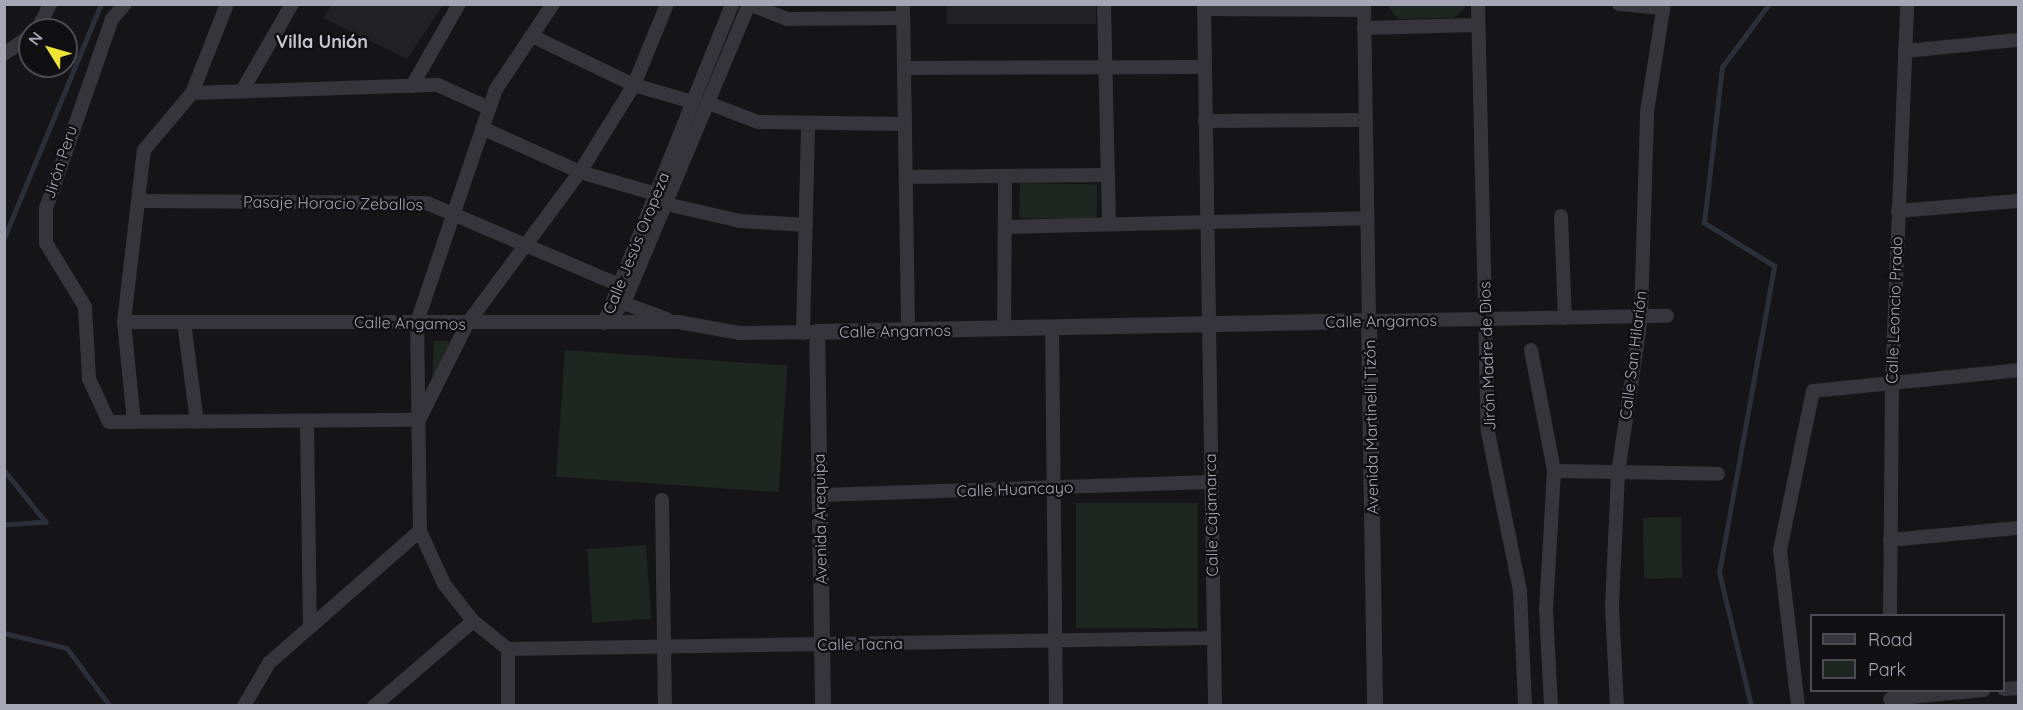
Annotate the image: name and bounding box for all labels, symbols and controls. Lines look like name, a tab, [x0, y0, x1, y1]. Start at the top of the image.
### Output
north arrow	[18, 18, 78, 78]
text: N	[24, 28, 47, 49]
district label: Villa Unión	[276, 31, 368, 53]
street label: Jirón Peru	[39, 123, 81, 201]
street label: Calle Jesús Oropeza	[599, 169, 673, 317]
street label: Pasaje Horacio Zeballos	[243, 192, 423, 214]
street label: Calle Leoncio Prado	[1882, 236, 1906, 384]
street label: Jirón Madre de Dios	[1475, 281, 1499, 431]
street label: Calle San Hilarión	[1616, 289, 1650, 421]
street label: Calle Angamos	[1325, 310, 1437, 332]
street label: Calle Angamos	[354, 312, 466, 334]
street label: Calle Angamos	[839, 320, 951, 342]
street label: Avenida Martinelli Tizón	[1360, 339, 1382, 515]
street label: Calle Cajamarca	[1200, 453, 1222, 577]
street label: Avenida Arequipa	[809, 454, 831, 584]
street label: Calle Huancayo	[956, 477, 1074, 501]
legend	[1810, 614, 2005, 692]
text: Road	[1868, 628, 1913, 651]
street label: Calle Tacna	[817, 634, 903, 654]
text: Park	[1868, 658, 1906, 681]

